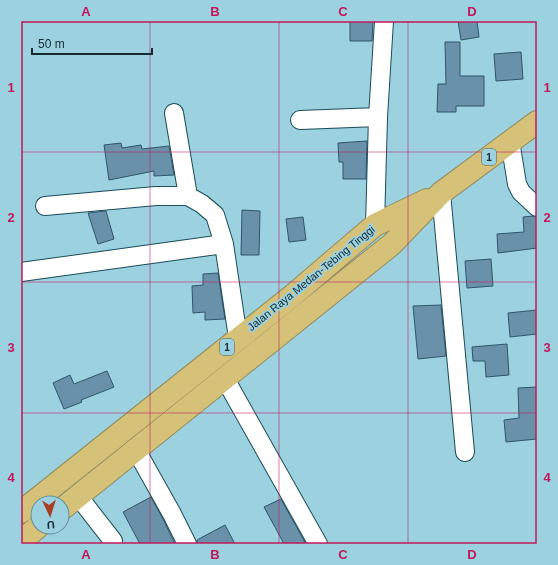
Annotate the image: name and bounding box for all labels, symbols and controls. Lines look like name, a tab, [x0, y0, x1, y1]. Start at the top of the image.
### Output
text: A	[81, 4, 91, 19]
text: B	[210, 4, 220, 19]
text: C	[338, 4, 348, 19]
text: D	[467, 4, 477, 19]
scale bar	[32, 30, 152, 56]
text: 50 m	[38, 37, 65, 51]
text: 1	[7, 80, 15, 95]
text: 1	[543, 80, 551, 95]
road number: 1	[482, 149, 496, 165]
text: 2	[7, 210, 15, 225]
text: 2	[543, 210, 551, 225]
street label: Jalan Raya Medan-Tebing Tinggi	[245, 223, 377, 333]
road number: 1	[220, 339, 234, 355]
text: 3	[7, 340, 15, 355]
text: 3	[543, 340, 551, 355]
text: 4	[7, 470, 15, 485]
text: 4	[543, 470, 551, 485]
north arrow	[30, 495, 70, 535]
text: U	[46, 519, 55, 531]
text: A	[81, 547, 91, 562]
text: B	[210, 547, 220, 562]
text: C	[338, 547, 348, 562]
text: D	[467, 547, 477, 562]

